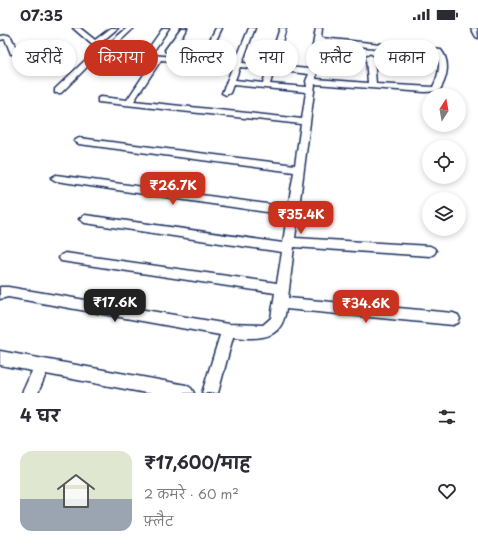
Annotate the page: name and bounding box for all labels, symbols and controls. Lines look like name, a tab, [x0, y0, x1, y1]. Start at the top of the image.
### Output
text: 07:35	[20, 3, 63, 26]
chip: खरीदें	[12, 40, 76, 76]
chip: किराया	[84, 40, 158, 76]
chip: फ़िल्टर	[166, 40, 237, 76]
chip: नया	[245, 40, 298, 76]
chip: फ़्लैट	[306, 40, 366, 76]
chip: मकान	[374, 40, 439, 76]
north arrow	[422, 88, 466, 132]
map controls	[422, 88, 466, 236]
button: locate	[422, 140, 466, 184]
pin: ₹26.7K	[140, 172, 206, 206]
text: ₹26.7K	[149, 175, 197, 194]
button: layers	[422, 192, 466, 236]
pin: ₹35.4K	[268, 201, 334, 235]
text: ₹35.4K	[277, 204, 325, 223]
pin: ₹17.6K	[82, 289, 148, 323]
pin: ₹34.6K	[333, 290, 399, 324]
text: ₹17.6K	[93, 292, 137, 311]
text: ₹34.6K	[342, 293, 390, 312]
text: 4 घर	[20, 402, 60, 428]
icon: filters	[436, 406, 458, 428]
text: ₹17,600/माह	[144, 449, 250, 475]
icon: home	[52, 467, 100, 515]
icon: heart	[436, 480, 458, 502]
text: 2 कमरे · 60 m²	[144, 484, 239, 503]
text: फ़्लैट	[144, 511, 174, 530]

